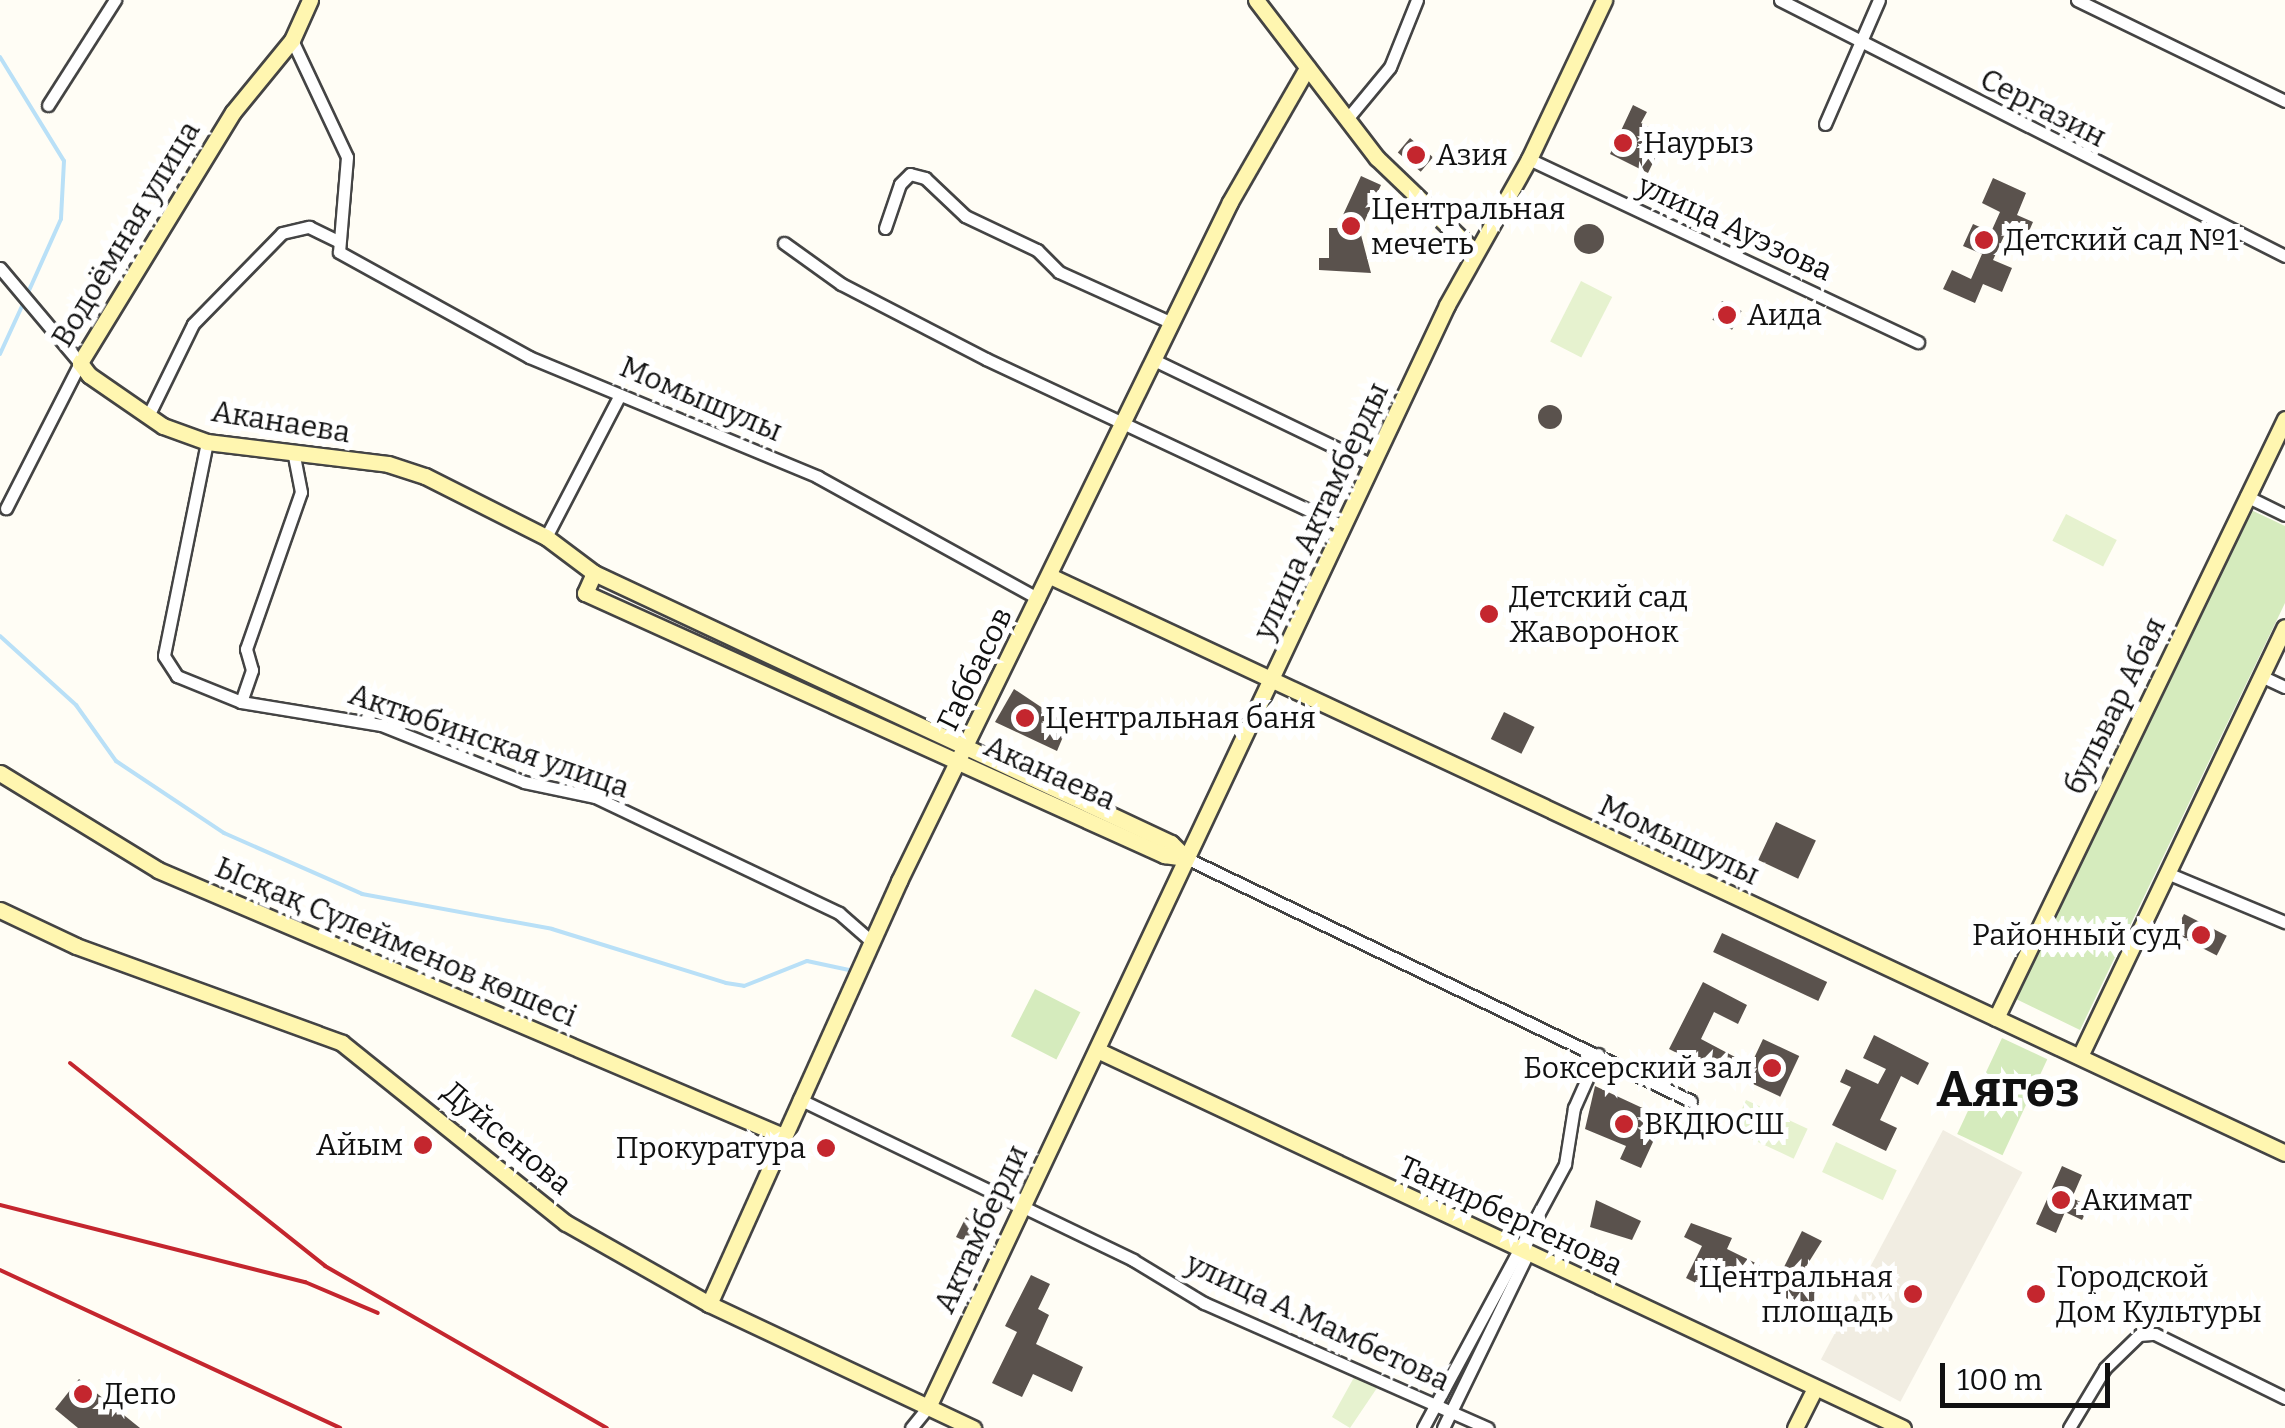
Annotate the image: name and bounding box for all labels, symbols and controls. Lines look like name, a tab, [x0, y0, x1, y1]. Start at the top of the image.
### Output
street label: Сергазин	[1974, 61, 2112, 155]
street label: Водоёмная улица	[44, 115, 208, 353]
place label: Наурыз	[1643, 125, 1754, 161]
marker: Наурыз	[1612, 132, 1634, 154]
place label: Азия	[1436, 137, 1508, 173]
marker: Азия	[1405, 144, 1427, 166]
street label: улица Ауэзова	[1632, 167, 1838, 289]
place label: Центральная мечеть	[1371, 191, 1565, 262]
marker: Центральная мечеть	[1340, 215, 1362, 237]
place label: Детский сад №1	[2004, 222, 2239, 258]
marker: Детский сад №1	[1973, 229, 1995, 251]
place label: Аида	[1747, 297, 1822, 333]
marker: Аида	[1716, 304, 1738, 326]
street label: Момышулы	[615, 349, 787, 449]
street label: улица Актамберды	[1246, 377, 1396, 645]
street label: Аканаева	[209, 393, 353, 451]
place label: Детский сад Жаворонок	[1509, 579, 1688, 650]
street label: Габбасов	[930, 602, 1020, 736]
marker: Детский сад Жаворонок	[1478, 603, 1500, 625]
street label: бульвар Абая	[2057, 612, 2173, 800]
street label: Актюбинская улица	[344, 676, 634, 806]
place label: Центральная баня	[1045, 700, 1316, 736]
marker: Центральная баня	[1014, 707, 1036, 729]
street label: Аканаева	[979, 728, 1121, 818]
street label: Момышулы	[1593, 787, 1765, 893]
street label: Ысқақ Сүлейменов көшесі	[210, 849, 582, 1035]
place label: Районный суд	[1972, 917, 2181, 953]
marker: Районный суд	[2190, 924, 2212, 946]
place label: Боксерский зал	[1523, 1050, 1752, 1086]
marker: Боксерский зал	[1761, 1057, 1783, 1079]
district label: Аягөз	[1937, 1060, 2079, 1120]
street label: Дуйсенова	[435, 1074, 579, 1202]
place label: ВКДЮСШ	[1644, 1106, 1785, 1142]
marker: ВКДЮСШ	[1613, 1113, 1635, 1135]
place label: Айым	[316, 1127, 403, 1163]
place label: Прокуратура	[615, 1130, 806, 1166]
marker: Айым	[412, 1134, 434, 1156]
marker: Прокуратура	[815, 1137, 837, 1159]
street label: Актамберди	[926, 1139, 1036, 1319]
street label: Танирбергенова	[1394, 1148, 1628, 1284]
place label: Акимат	[2081, 1182, 2192, 1218]
marker: Акимат	[2050, 1189, 2072, 1211]
street label: улица А.Мамбетова	[1180, 1245, 1456, 1399]
place label: Центральная площадь	[1699, 1259, 1893, 1330]
place label: Городской Дом Культуры	[2056, 1259, 2262, 1330]
marker: Центральная площадь	[1902, 1283, 1924, 1305]
marker: Городской Дом Культуры	[2025, 1283, 2047, 1305]
scale bar	[1945, 1343, 2115, 1405]
text: 100 m	[1957, 1362, 2042, 1398]
place label: Депо	[103, 1376, 177, 1412]
marker: Депо	[72, 1383, 94, 1405]

